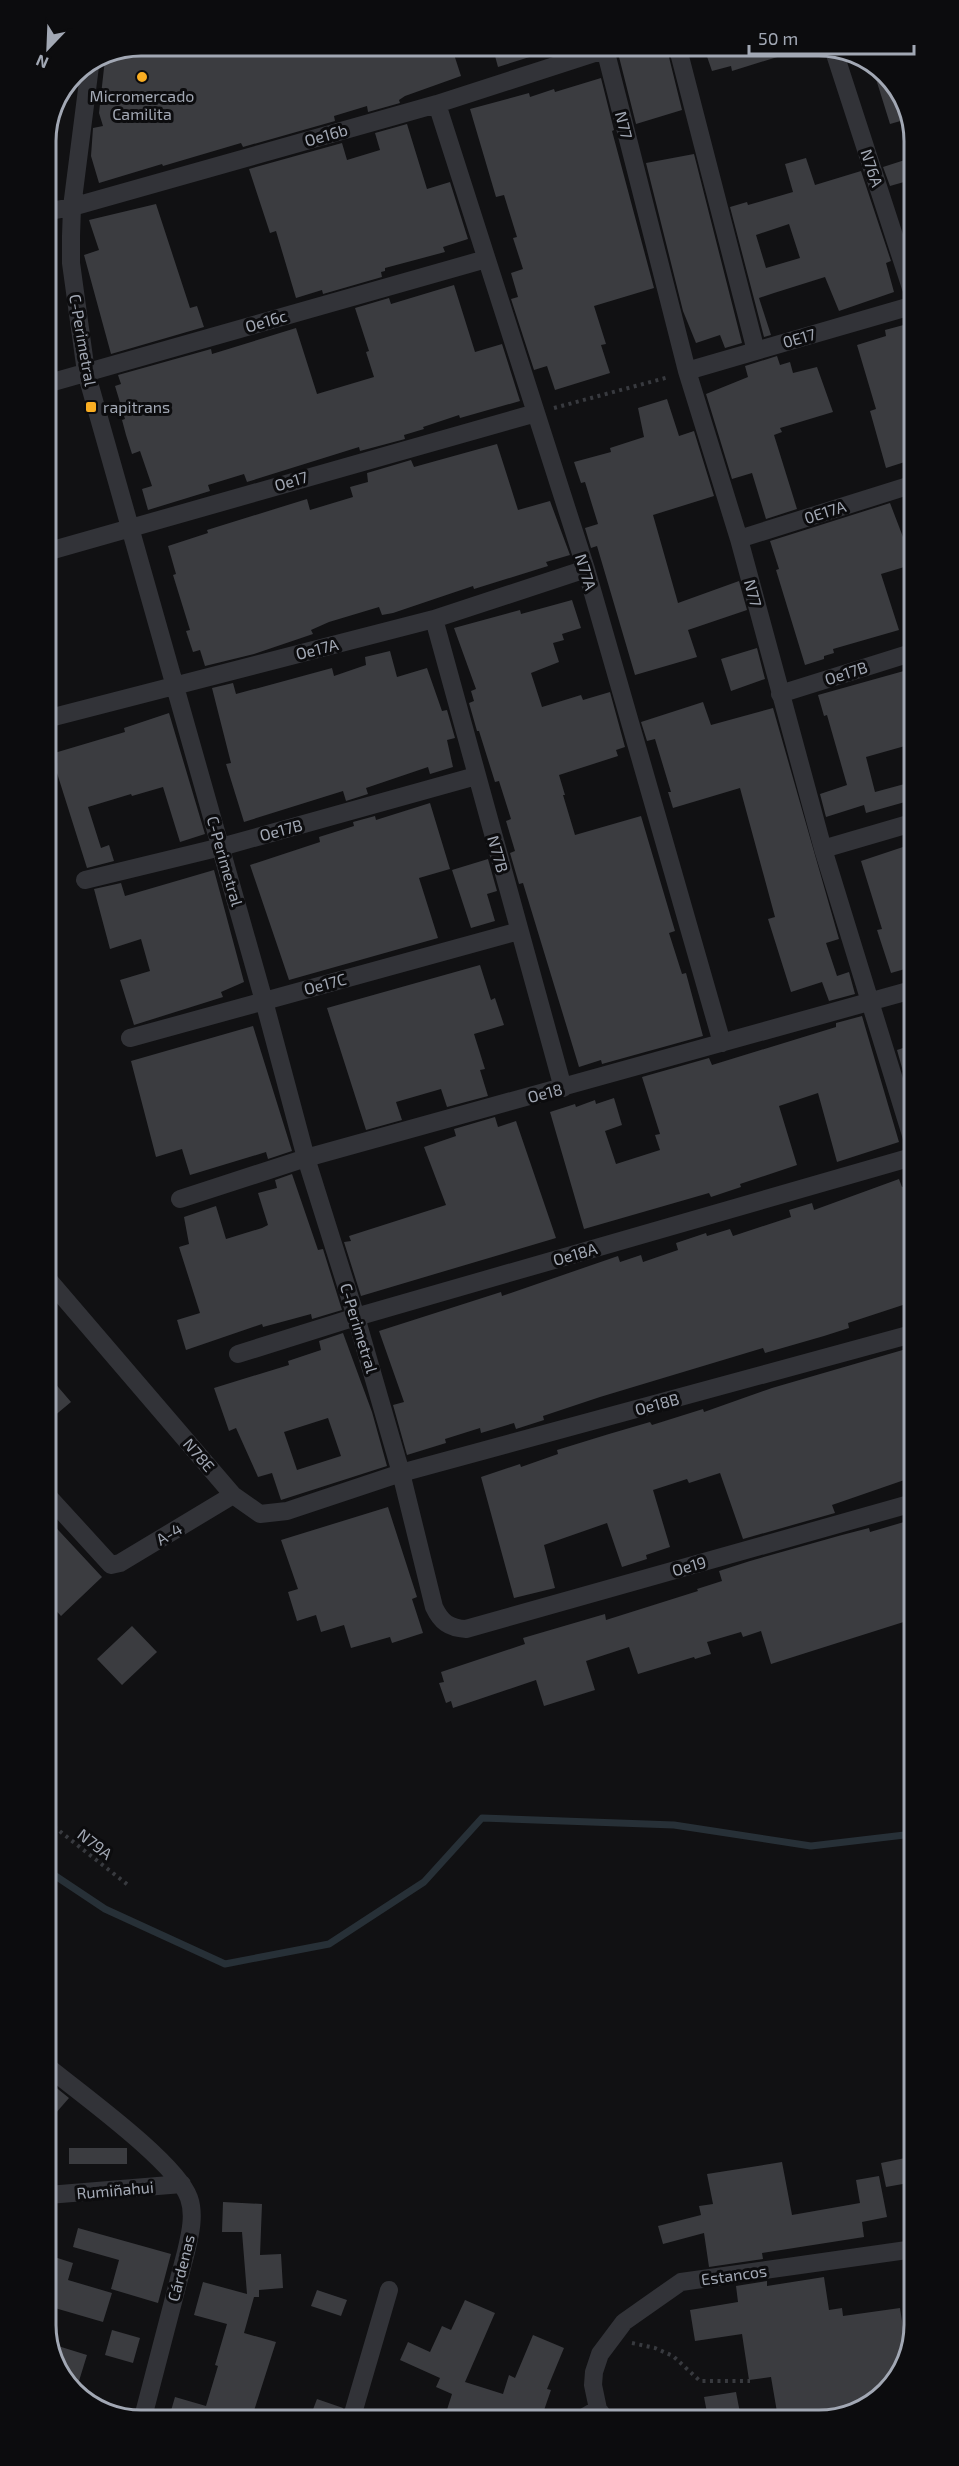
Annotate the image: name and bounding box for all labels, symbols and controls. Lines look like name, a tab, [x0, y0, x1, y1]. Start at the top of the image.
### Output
north arrow	[18, 18, 78, 78]
scale bar	[749, 18, 914, 56]
text: 50 m	[758, 27, 798, 49]
text: N	[33, 51, 51, 73]
marker: Micromercado Camilita	[135, 70, 149, 84]
place label: Micromercado Camilita	[90, 86, 194, 123]
street label: N77	[612, 109, 637, 141]
street label: Oe16b	[302, 119, 350, 150]
street label: N76A	[857, 147, 887, 189]
street label: C-Perimetral	[66, 292, 101, 388]
street label: Oe16c	[243, 305, 289, 336]
street label: 0E17	[780, 324, 817, 351]
place label: rapitrans	[103, 397, 170, 416]
marker: rapitrans	[84, 400, 98, 414]
street label: Oe17	[272, 467, 310, 494]
street label: 0E17A	[802, 496, 848, 527]
street label: N77A	[572, 551, 601, 592]
street label: N77	[741, 577, 766, 609]
street label: Oe17A	[294, 634, 340, 663]
street label: Oe17B	[822, 657, 870, 688]
street label: C-Perimetral	[204, 813, 248, 908]
street label: Oe17B	[257, 815, 304, 844]
street label: N77B	[484, 833, 513, 875]
street label: Oe17C	[302, 969, 348, 998]
street label: Oe18	[525, 1079, 564, 1106]
street label: Oe18A	[550, 1238, 599, 1269]
street label: C-Perimetral	[337, 1281, 382, 1375]
street label: Oe18B	[633, 1388, 681, 1419]
street label: N78E	[180, 1434, 219, 1475]
street label: A-4	[152, 1518, 185, 1549]
street label: Oe19	[670, 1552, 708, 1579]
street label: N79A	[74, 1824, 116, 1863]
street label: Rumiñahui	[76, 2177, 154, 2202]
street label: Cárdenas	[163, 2233, 198, 2303]
street label: Estancos	[700, 2260, 768, 2289]

